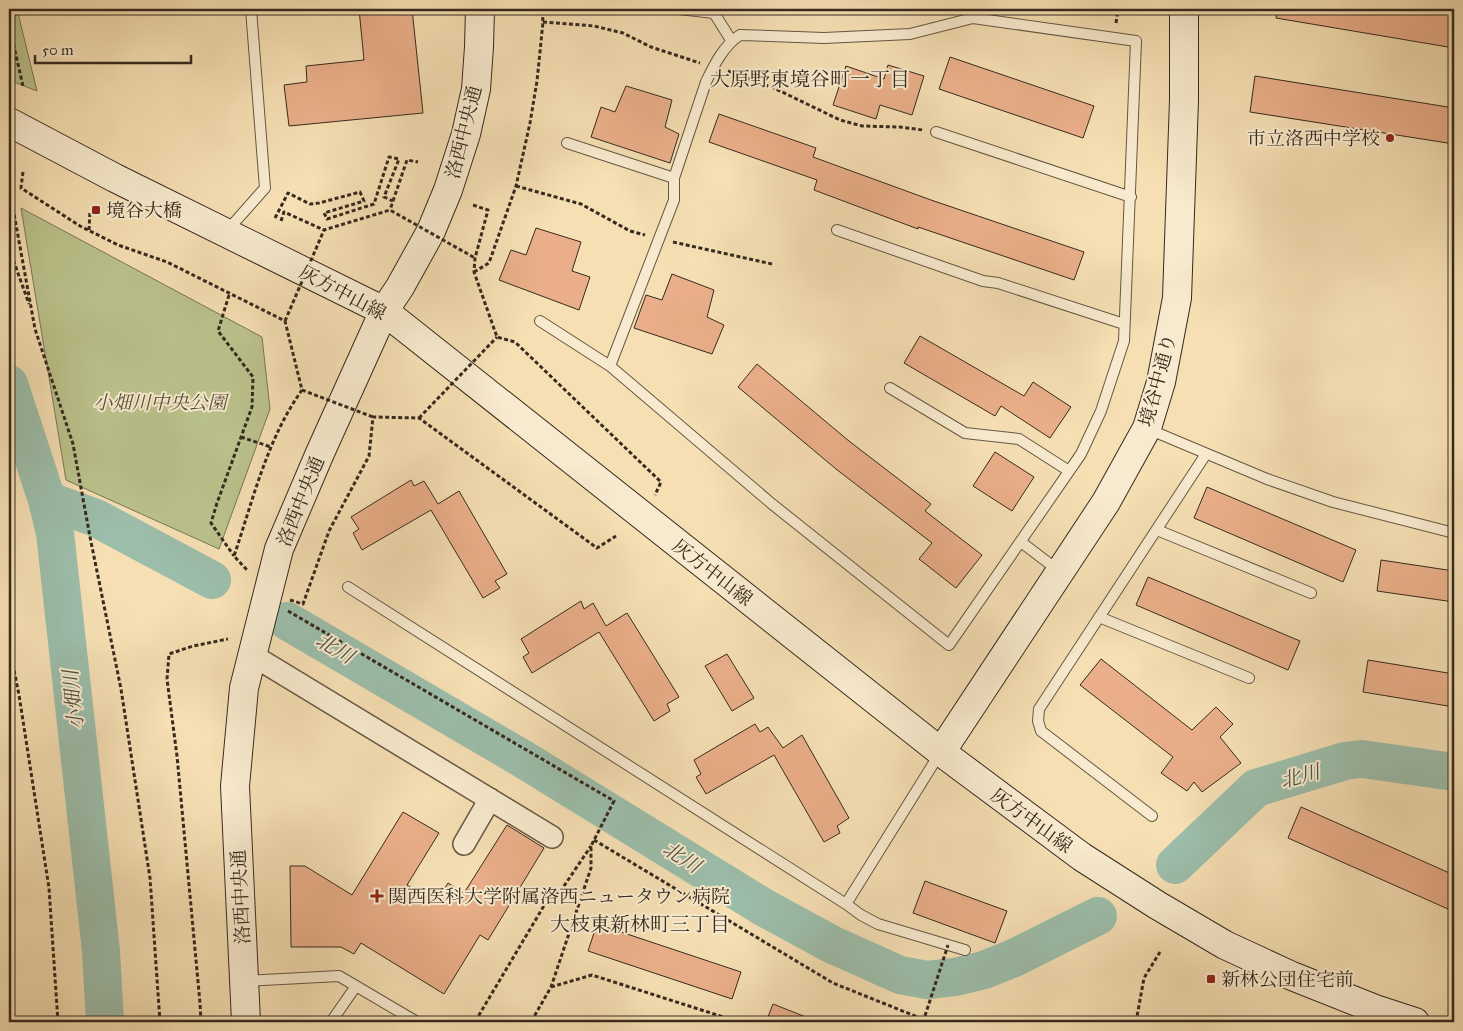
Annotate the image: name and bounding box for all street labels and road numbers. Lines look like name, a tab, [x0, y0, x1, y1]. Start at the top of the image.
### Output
street label: 洛西中央通	[441, 83, 486, 181]
street label: 灰方中山線	[295, 260, 390, 325]
street label: 境谷中通り	[1134, 331, 1181, 429]
street label: 洛西中央通	[272, 453, 329, 550]
street label: 灰方中山線	[668, 534, 757, 611]
street label: 灰方中山線	[987, 783, 1077, 858]
street label: 洛西中央通	[227, 849, 254, 945]

